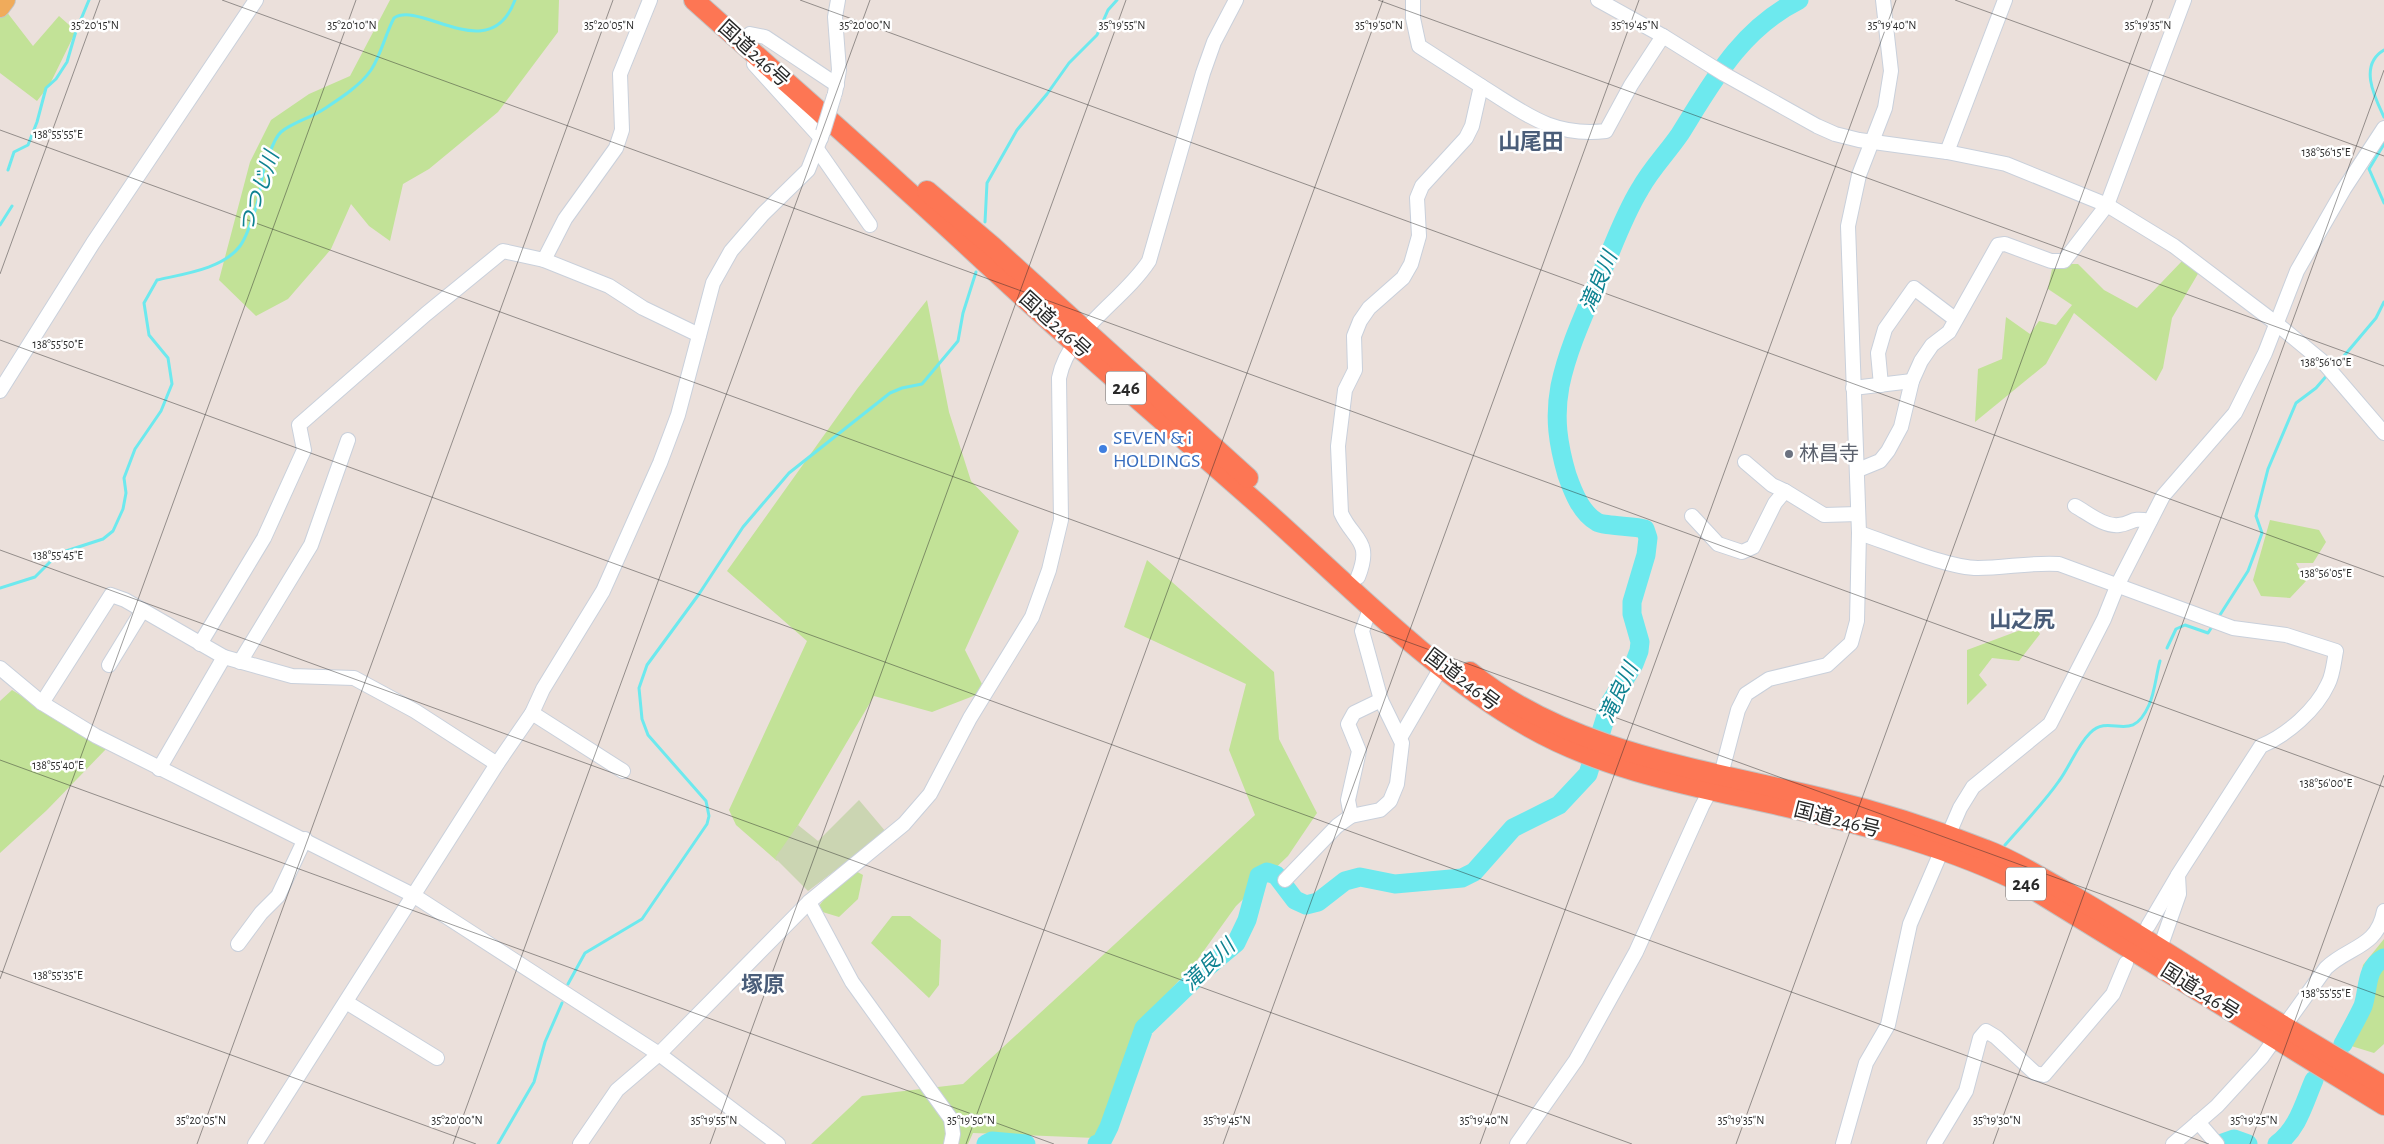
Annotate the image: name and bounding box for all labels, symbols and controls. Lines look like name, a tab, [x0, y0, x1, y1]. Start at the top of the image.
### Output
street label: 国道246号	[715, 16, 794, 91]
text: 35°20'15"N	[71, 19, 119, 31]
text: 35°20'10"N	[327, 19, 377, 31]
text: 35°20'05"N	[584, 19, 634, 31]
text: 35°20'00"N	[839, 19, 891, 31]
text: 35°19'55"N	[1099, 19, 1145, 31]
text: 35°19'50"N	[1355, 19, 1403, 31]
text: 35°19'45"N	[1611, 19, 1659, 31]
text: 35°19'40"N	[1868, 19, 1916, 31]
text: 35°19'35"N	[2125, 19, 2171, 31]
text: 138°55'55"E	[33, 128, 83, 140]
district label: 山尾田	[1498, 130, 1564, 153]
text: 138°56'15"E	[2301, 146, 2351, 158]
water label: つつじ川	[235, 147, 283, 235]
water label: 滝良川	[1576, 247, 1622, 315]
street label: 国道246号	[1016, 287, 1095, 362]
text: 138°55'50"E	[33, 338, 84, 350]
text: 138°56'10"E	[2301, 356, 2351, 368]
road number: 246	[1106, 372, 1146, 404]
place label: SEVEN & i HOLDINGS	[1113, 428, 1200, 471]
marker: SEVEN & i HOLDINGS	[1097, 443, 1109, 455]
place label: 林昌寺	[1799, 443, 1859, 464]
marker: 林昌寺	[1783, 448, 1795, 460]
text: 138°55'45"E	[33, 549, 83, 561]
text: 138°56'05"E	[2300, 567, 2352, 579]
district label: 山之尻	[1989, 608, 2055, 631]
street label: 国道246号	[1421, 645, 1504, 715]
water label: 滝良川	[1595, 658, 1643, 726]
text: 138°55'40"E	[32, 759, 84, 771]
text: 138°56'00"E	[2300, 777, 2353, 789]
street label: 国道246号	[1792, 799, 1882, 840]
road number: 246	[2006, 868, 2046, 901]
water label: 滝良川	[1178, 933, 1240, 994]
street label: 国道246号	[2157, 959, 2243, 1024]
text: 138°55'35"E	[33, 969, 83, 981]
district label: 塚原	[741, 973, 785, 996]
text: 138°55'55"E	[2301, 987, 2351, 999]
text: 35°20'05"N	[176, 1114, 226, 1126]
text: 35°20'00"N	[431, 1114, 483, 1126]
text: 35°19'55"N	[691, 1114, 737, 1126]
text: 35°19'50"N	[947, 1114, 995, 1126]
text: 35°19'45"N	[1203, 1114, 1251, 1126]
text: 35°19'40"N	[1460, 1114, 1508, 1126]
text: 35°19'35"N	[1718, 1114, 1764, 1126]
text: 35°19'30"N	[1973, 1114, 2021, 1126]
text: 35°19'25"N	[2230, 1114, 2278, 1126]

